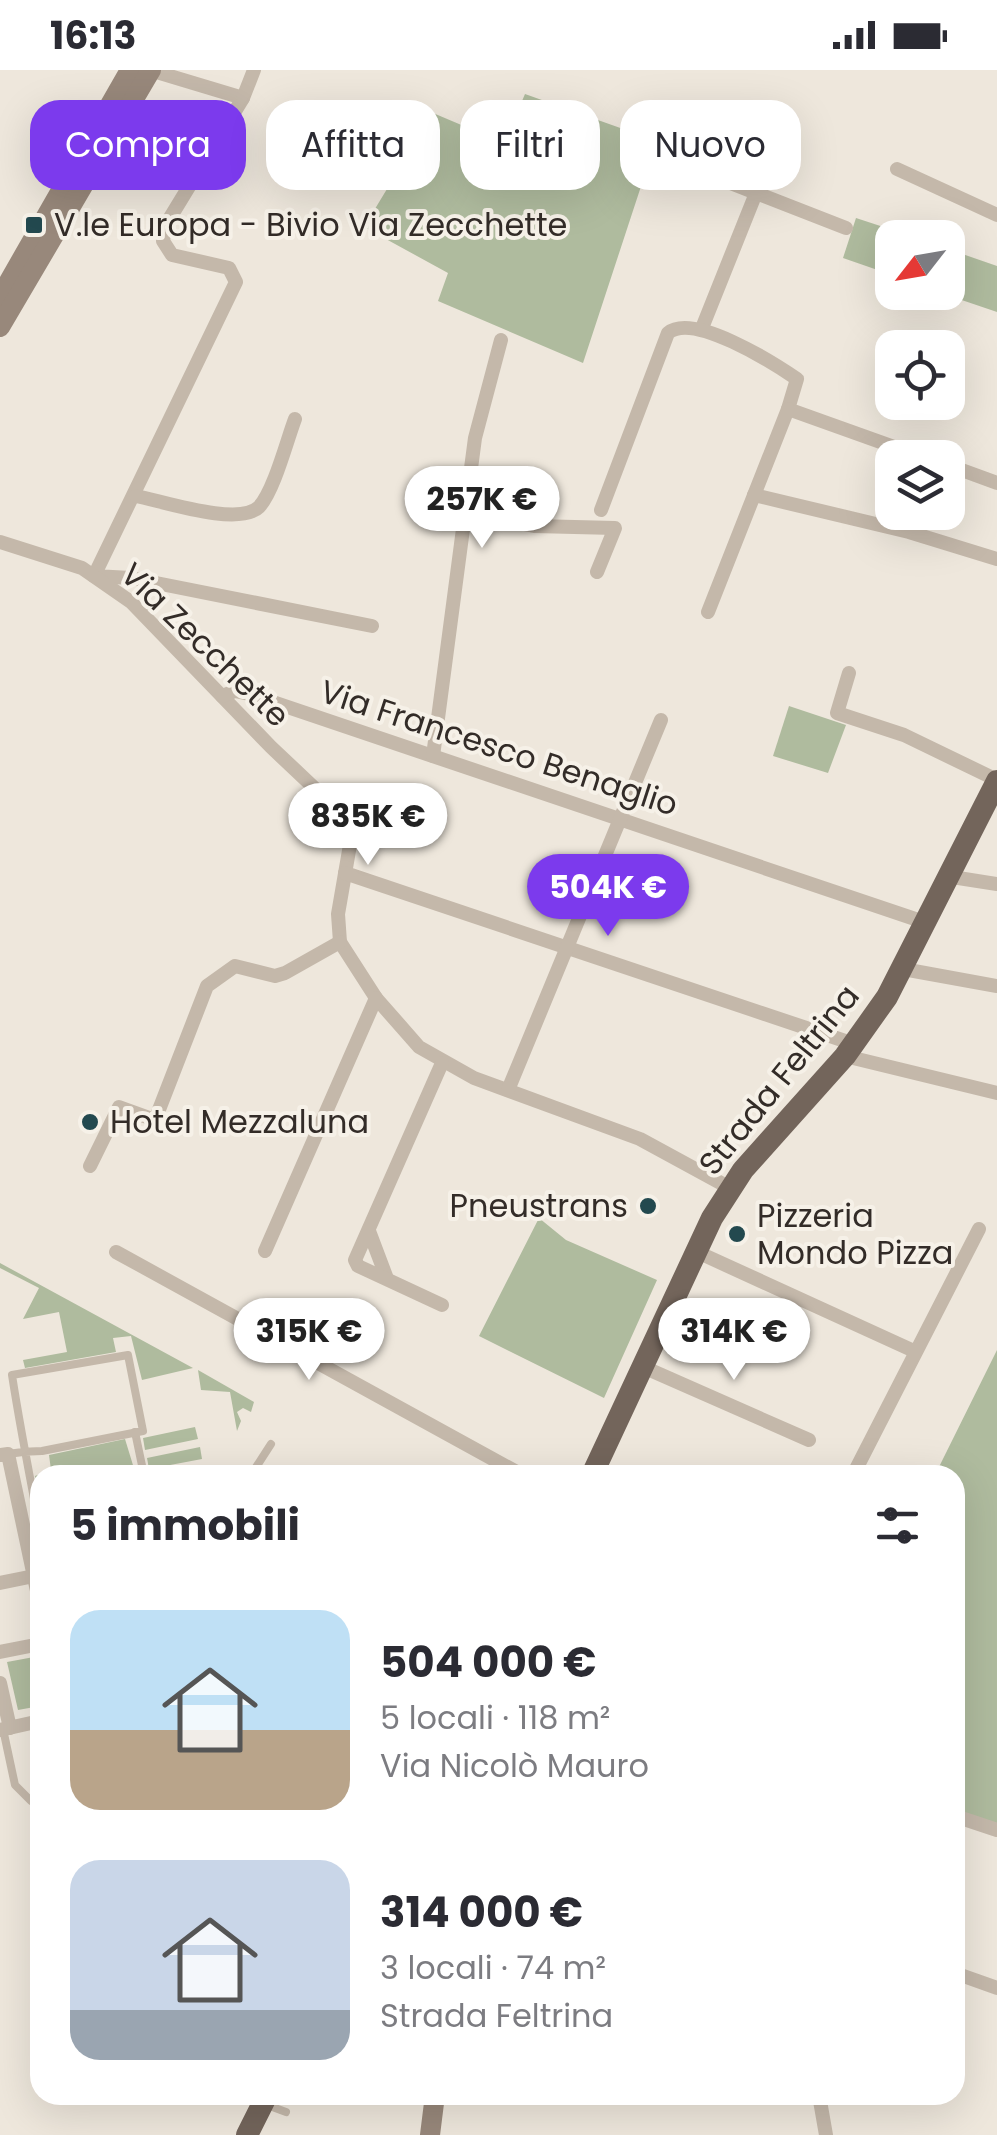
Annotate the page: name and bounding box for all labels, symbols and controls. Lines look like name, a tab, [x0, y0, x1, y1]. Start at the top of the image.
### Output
text: 16:13	[50, 9, 137, 62]
chip: Compra	[30, 100, 246, 190]
chip: Affitta	[266, 100, 440, 190]
chip: Filtri	[460, 100, 600, 190]
chip: Nuovo	[620, 100, 801, 190]
place label: V.le Europa - Bivio Via Zecchette	[54, 202, 567, 247]
marker: V.le Europa - Bivio Via Zecchette	[23, 214, 45, 236]
north arrow	[875, 220, 965, 310]
map controls	[875, 220, 965, 530]
button: locate	[875, 330, 965, 420]
button: layers	[875, 440, 965, 530]
pin: 257K €	[401, 466, 563, 551]
text: 257K €	[427, 476, 537, 521]
street label: Via Zecchette	[111, 552, 300, 737]
street label: Via Francesco Benaglio	[314, 668, 684, 827]
pin: 835K €	[287, 783, 449, 868]
text: 835K €	[310, 793, 426, 838]
pin: 504K €	[527, 854, 689, 939]
text: 504K €	[549, 864, 667, 909]
street label: Strada Feltrina	[688, 975, 869, 1184]
place label: Hotel Mezzaluna	[110, 1099, 369, 1144]
marker: Hotel Mezzaluna	[79, 1111, 101, 1133]
place label: Pneustrans	[450, 1183, 628, 1228]
place label: Pizzeria Mondo Pizza	[757, 1193, 953, 1275]
marker: Pneustrans	[637, 1195, 659, 1217]
marker: Pizzeria Mondo Pizza	[726, 1223, 748, 1245]
pin: 315K €	[228, 1298, 390, 1383]
pin: 314K €	[653, 1298, 815, 1383]
text: 315K €	[256, 1308, 362, 1353]
text: 314K €	[680, 1308, 788, 1353]
text: 5 immobili	[70, 1496, 300, 1555]
icon: filters	[870, 1498, 925, 1553]
text: 504 000 €	[380, 1633, 597, 1692]
icon: home	[150, 1650, 270, 1770]
text: 5 locali · 118 m²	[380, 1695, 610, 1740]
text: Via Nicolò Mauro	[380, 1743, 649, 1788]
text: 314 000 €	[380, 1883, 583, 1942]
icon: home	[150, 1900, 270, 2020]
text: 3 locali · 74 m²	[380, 1945, 606, 1990]
text: Strada Feltrina	[380, 1993, 613, 2038]

